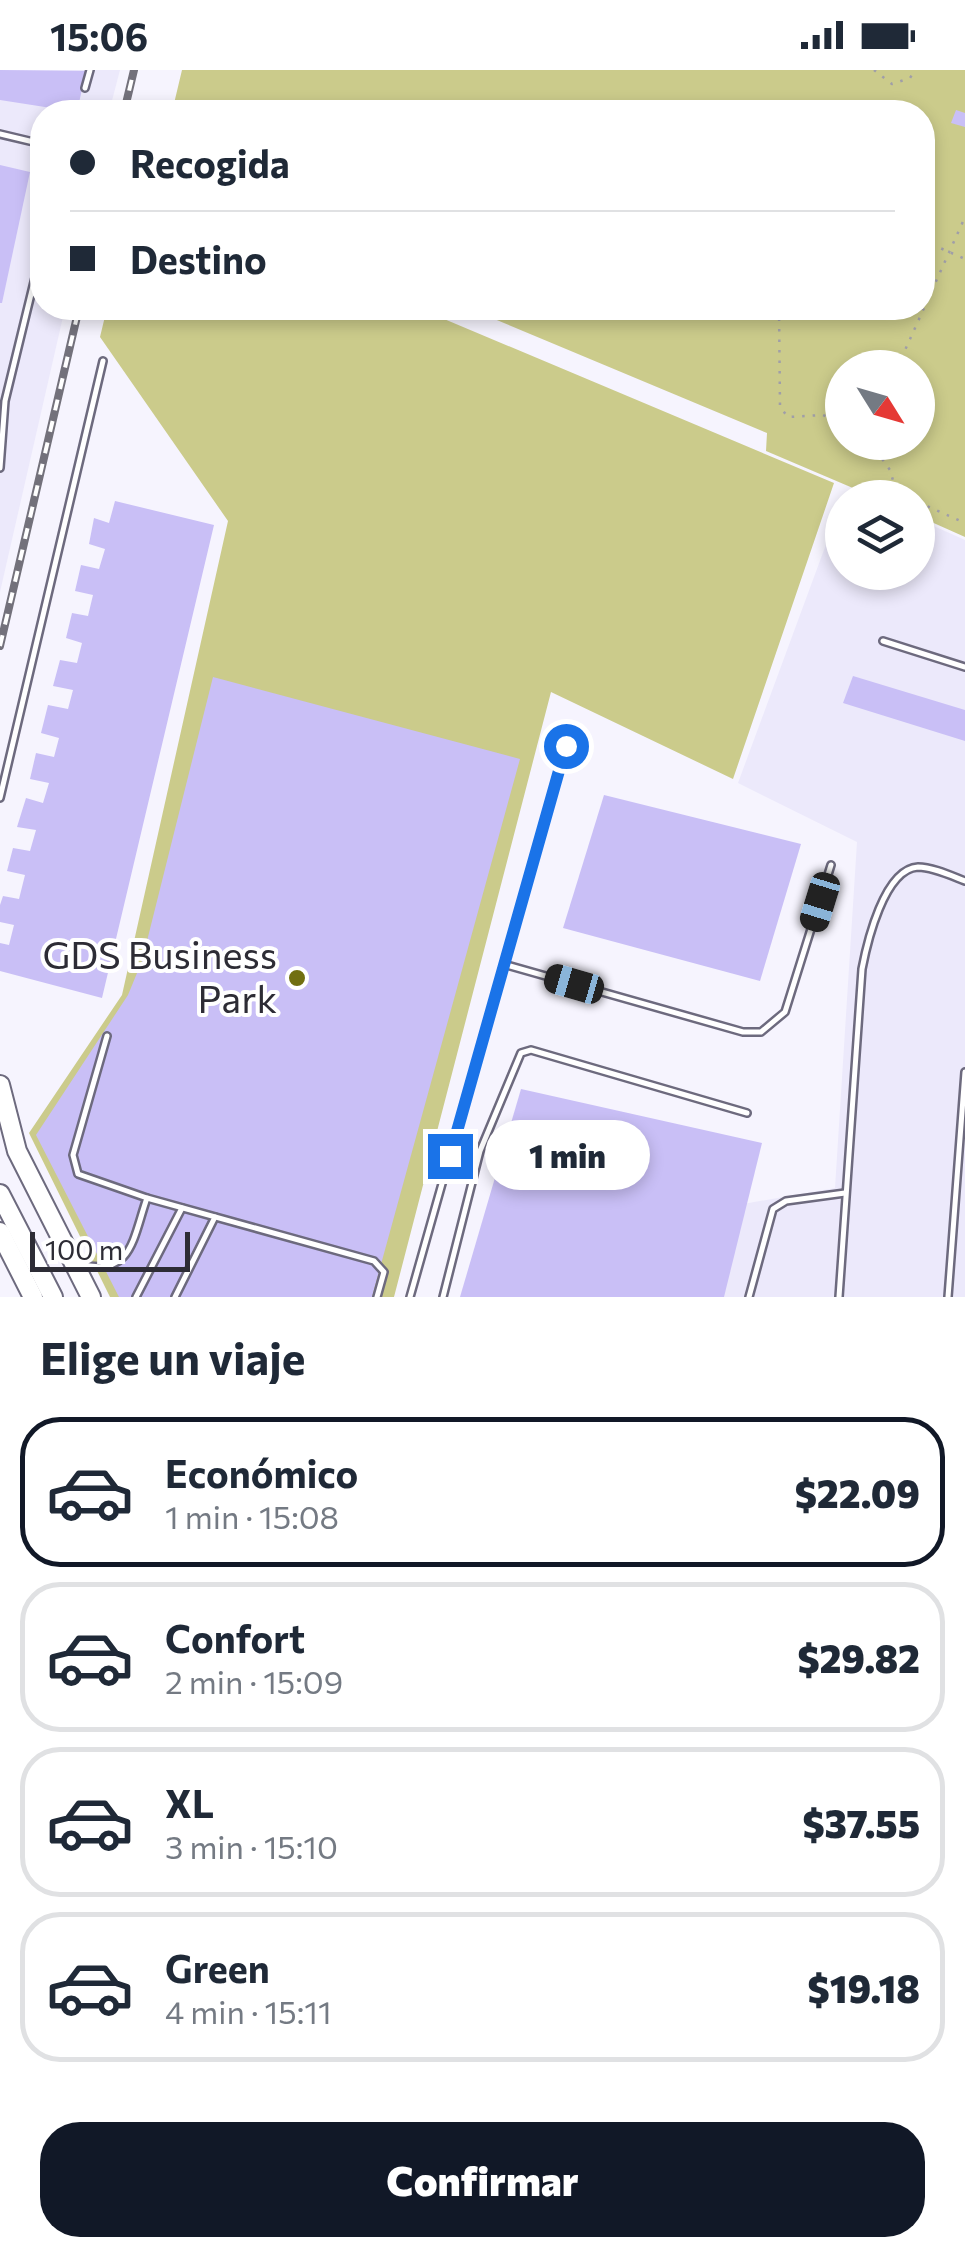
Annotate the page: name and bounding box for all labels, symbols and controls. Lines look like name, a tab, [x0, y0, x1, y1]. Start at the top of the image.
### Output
text: 15:06	[50, 12, 148, 59]
text: Recogida	[130, 139, 290, 186]
text: Destino	[130, 235, 267, 282]
north arrow	[825, 350, 935, 460]
map controls	[825, 350, 935, 590]
button: layers	[825, 480, 935, 590]
route start	[544, 724, 589, 769]
car	[797, 869, 843, 935]
place label: GDS Business Park	[42, 930, 277, 1021]
car	[541, 961, 607, 1007]
marker: GDS Business Park	[286, 967, 308, 989]
callout: 1 min	[485, 1121, 650, 1191]
route end	[428, 1134, 473, 1179]
text: 1 min	[529, 1135, 606, 1175]
scale bar	[30, 1227, 190, 1272]
text: 100 m	[45, 1232, 123, 1266]
text: Elige un viaje	[40, 1329, 305, 1384]
icon: car	[45, 1447, 135, 1537]
text: Económico	[165, 1449, 358, 1496]
text: $22.09	[795, 1469, 920, 1516]
text: 1 min · 15:08	[165, 1496, 339, 1536]
icon: car	[45, 1612, 135, 1702]
text: Confort	[165, 1614, 305, 1661]
text: $29.82	[797, 1634, 920, 1681]
text: 2 min · 15:09	[165, 1661, 343, 1701]
icon: car	[45, 1777, 135, 1867]
text: XL	[165, 1779, 214, 1826]
text: $37.55	[803, 1799, 920, 1846]
text: 3 min · 15:10	[165, 1826, 338, 1866]
icon: car	[45, 1942, 135, 2032]
text: Green	[165, 1944, 270, 1991]
text: $19.18	[808, 1964, 920, 2011]
text: 4 min · 15:11	[165, 1991, 332, 2031]
button: Confirmar	[40, 2122, 925, 2237]

